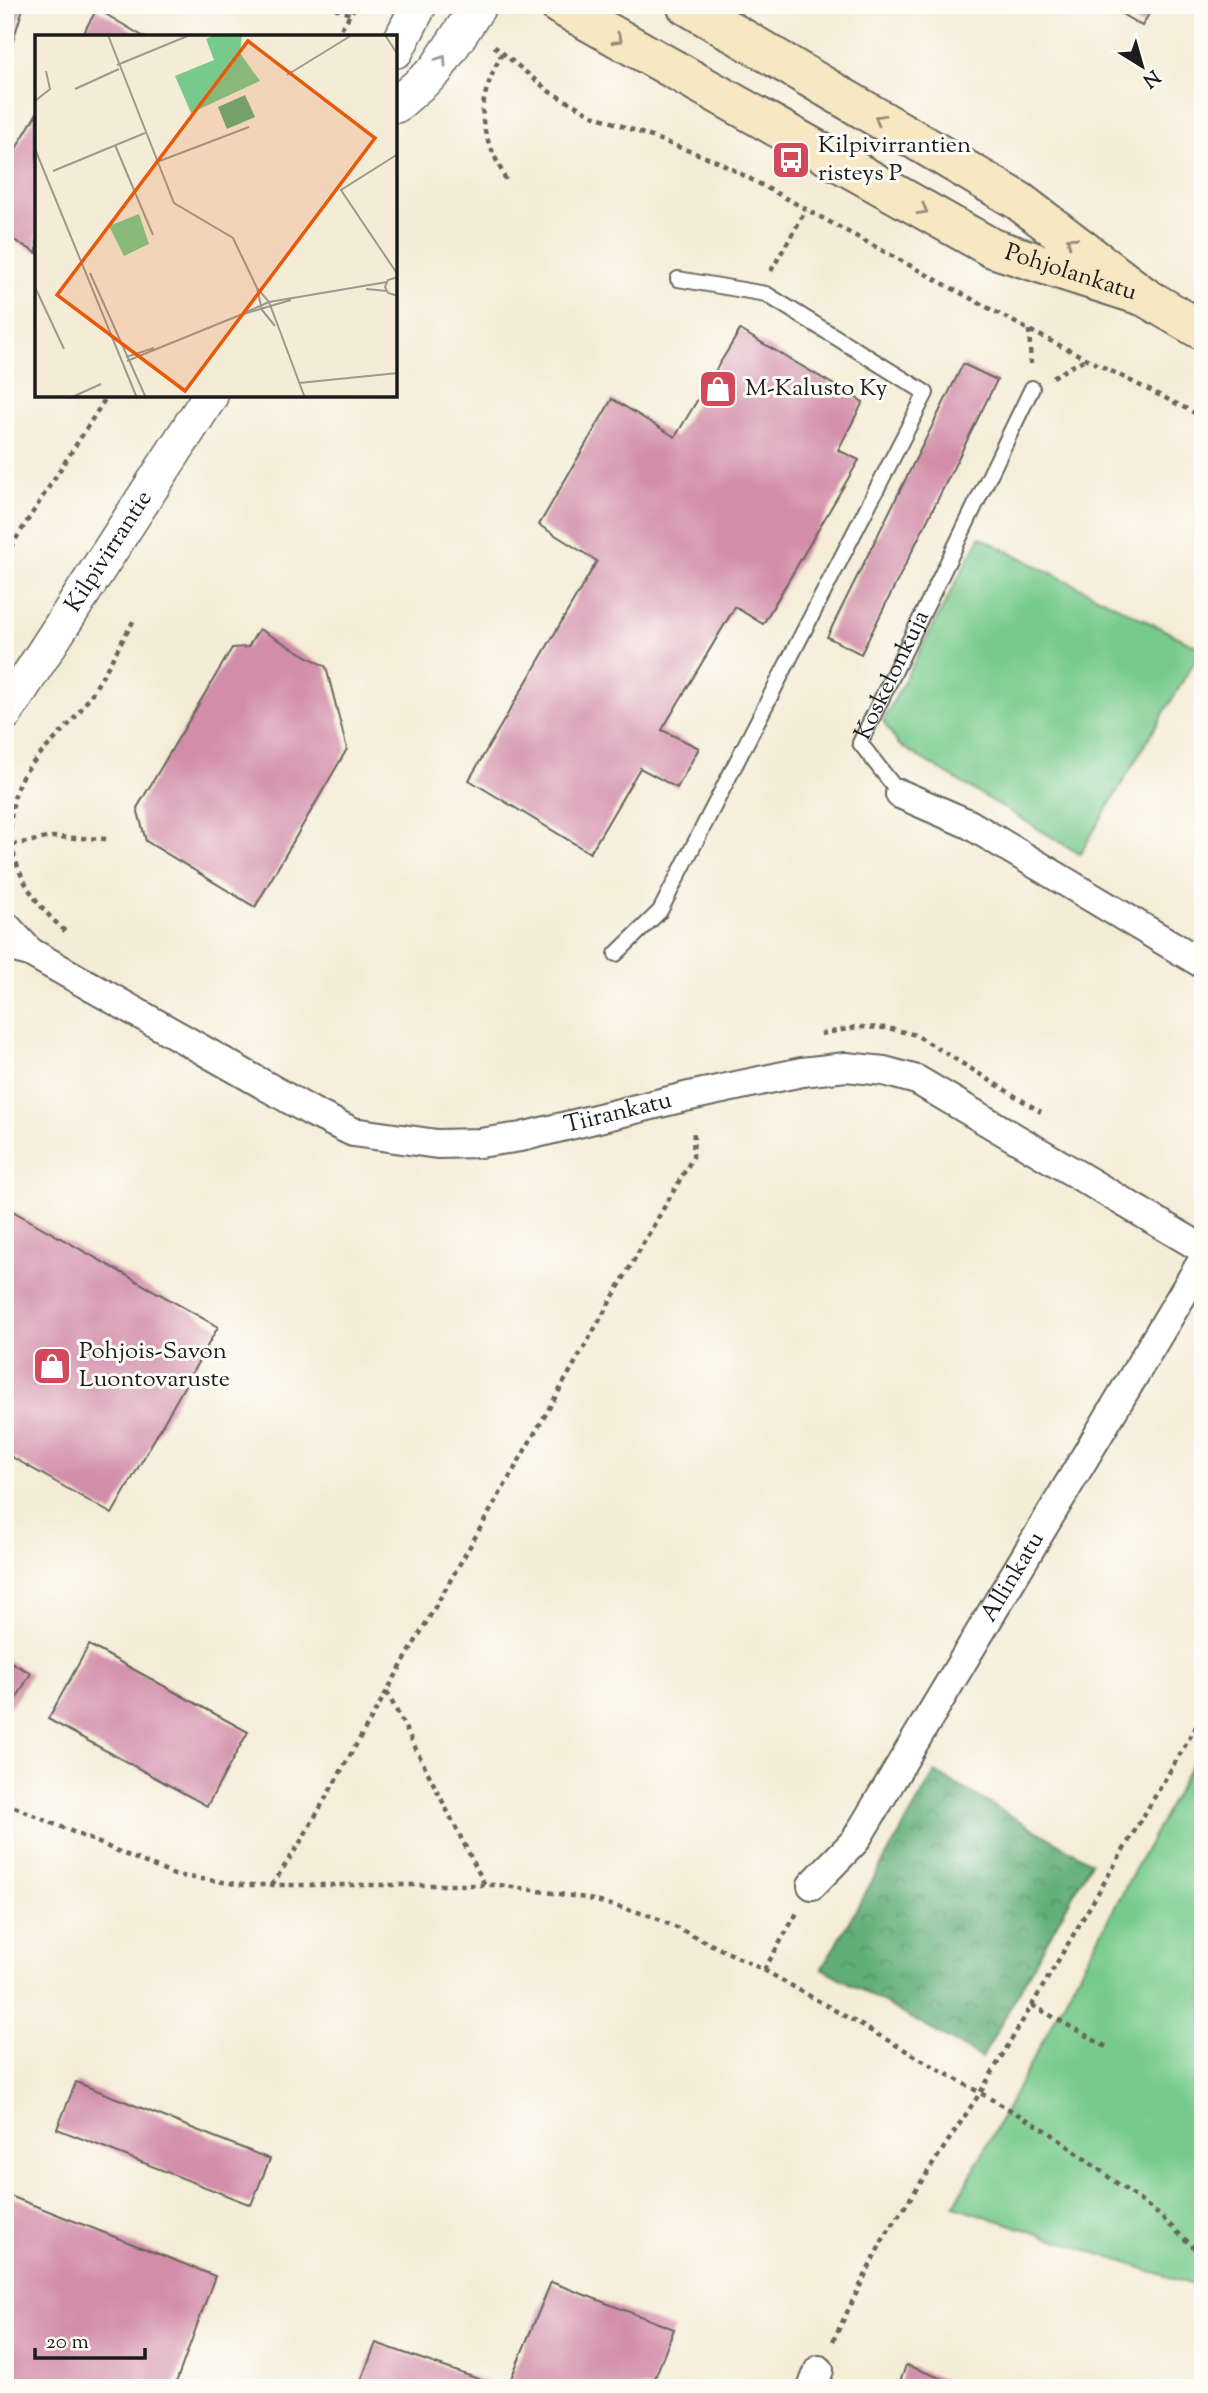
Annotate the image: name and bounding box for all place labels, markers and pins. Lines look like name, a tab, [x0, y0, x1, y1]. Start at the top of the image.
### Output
place label: Kilpivirrantien risteys P	[818, 129, 971, 191]
bus stop icon: Kilpivirrantien risteys P	[770, 139, 812, 181]
shop icon: M-Kalusto Ky	[697, 368, 739, 410]
place label: M-Kalusto Ky	[745, 372, 888, 406]
place label: Pohjois-Savon Luontovaruste	[79, 1335, 230, 1397]
shop icon: Pohjois-Savon Luontovaruste	[31, 1345, 73, 1387]

